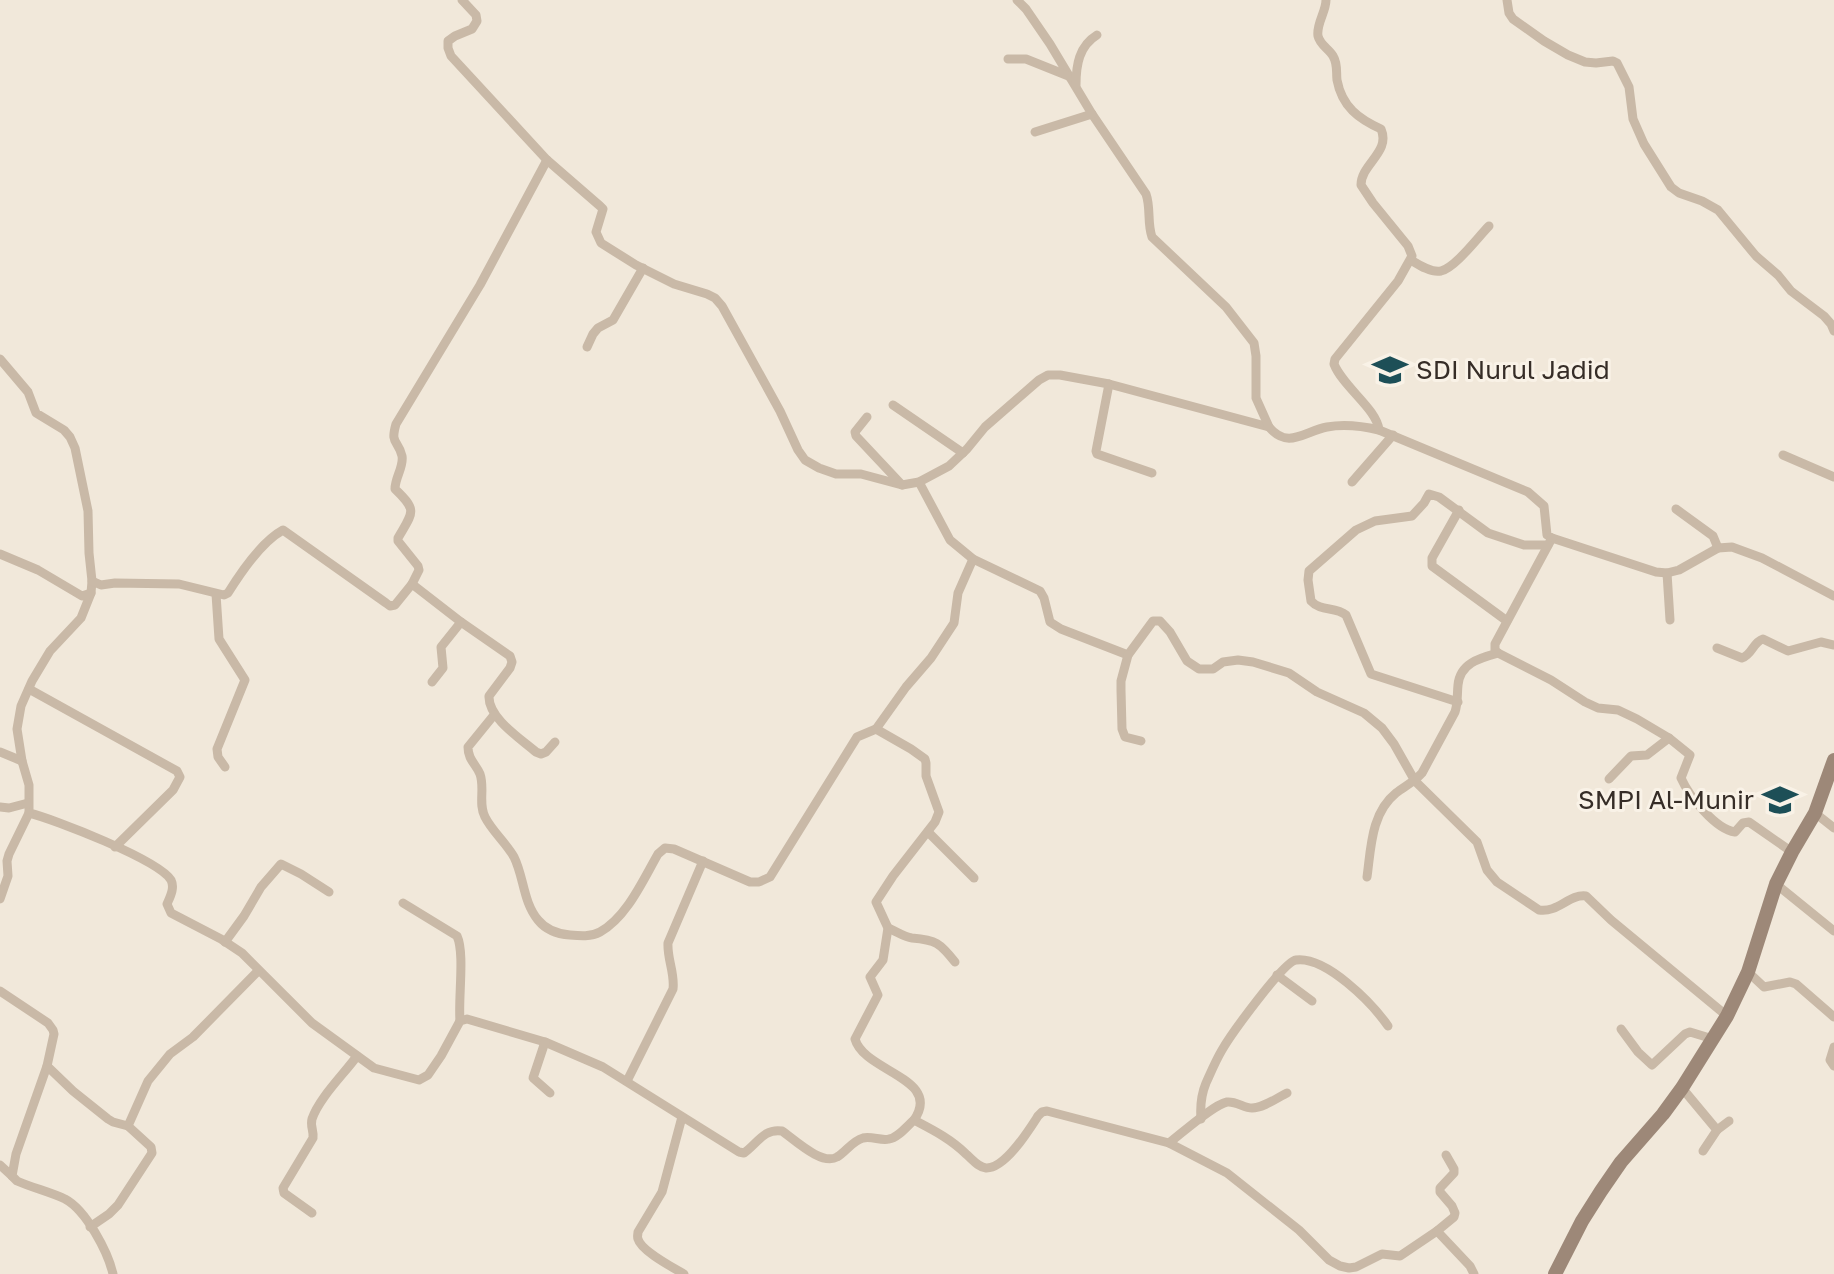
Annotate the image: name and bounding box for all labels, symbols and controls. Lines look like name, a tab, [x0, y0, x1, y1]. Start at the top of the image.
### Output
school or university icon: SDI Nurul Jadid	[1371, 351, 1409, 389]
place label: SDI Nurul Jadid	[1416, 354, 1610, 385]
school or university icon: SMPI Al-Munir	[1761, 781, 1799, 819]
place label: SMPI Al-Munir	[1578, 784, 1754, 815]

